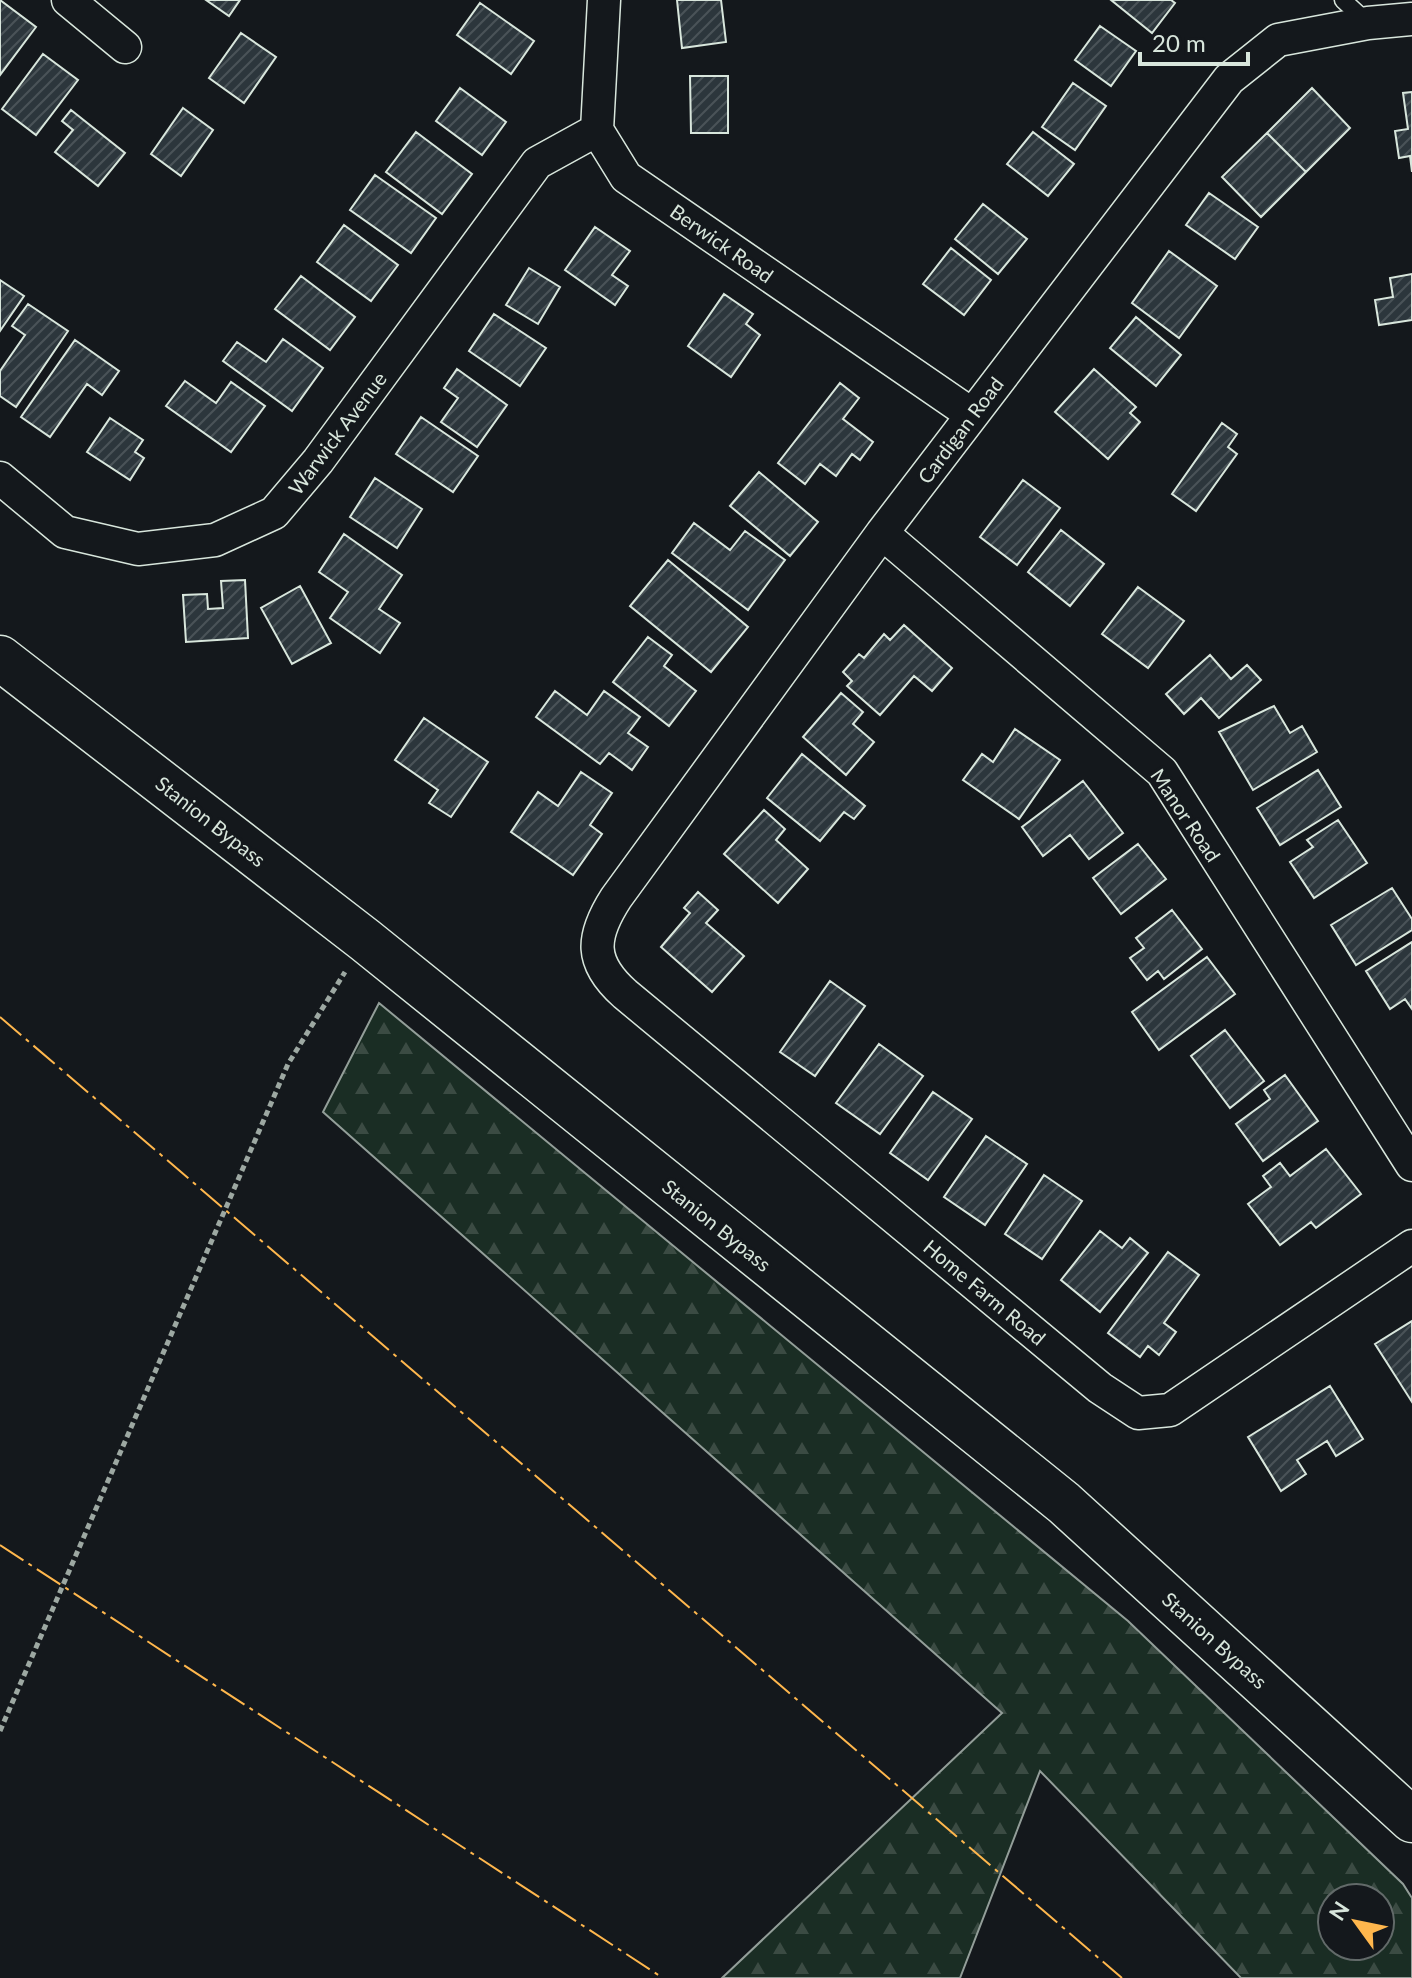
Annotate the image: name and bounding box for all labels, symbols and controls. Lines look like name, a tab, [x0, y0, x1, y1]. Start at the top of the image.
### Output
scale bar	[1140, 16, 1248, 66]
text: 20 m	[1152, 28, 1206, 57]
street label: Berwick Road	[666, 199, 778, 287]
street label: Warwick Avenue	[283, 367, 391, 499]
street label: Cardigan Road	[912, 372, 1008, 488]
street label: Manor Road	[1146, 764, 1226, 866]
street label: Stanion Bypass	[151, 771, 271, 871]
street label: Stanion Bypass	[658, 1174, 776, 1276]
street label: Home Farm Road	[919, 1234, 1051, 1350]
street label: Stanion Bypass	[1158, 1587, 1272, 1693]
north arrow	[1316, 1882, 1396, 1962]
text: N	[1323, 1896, 1355, 1925]

